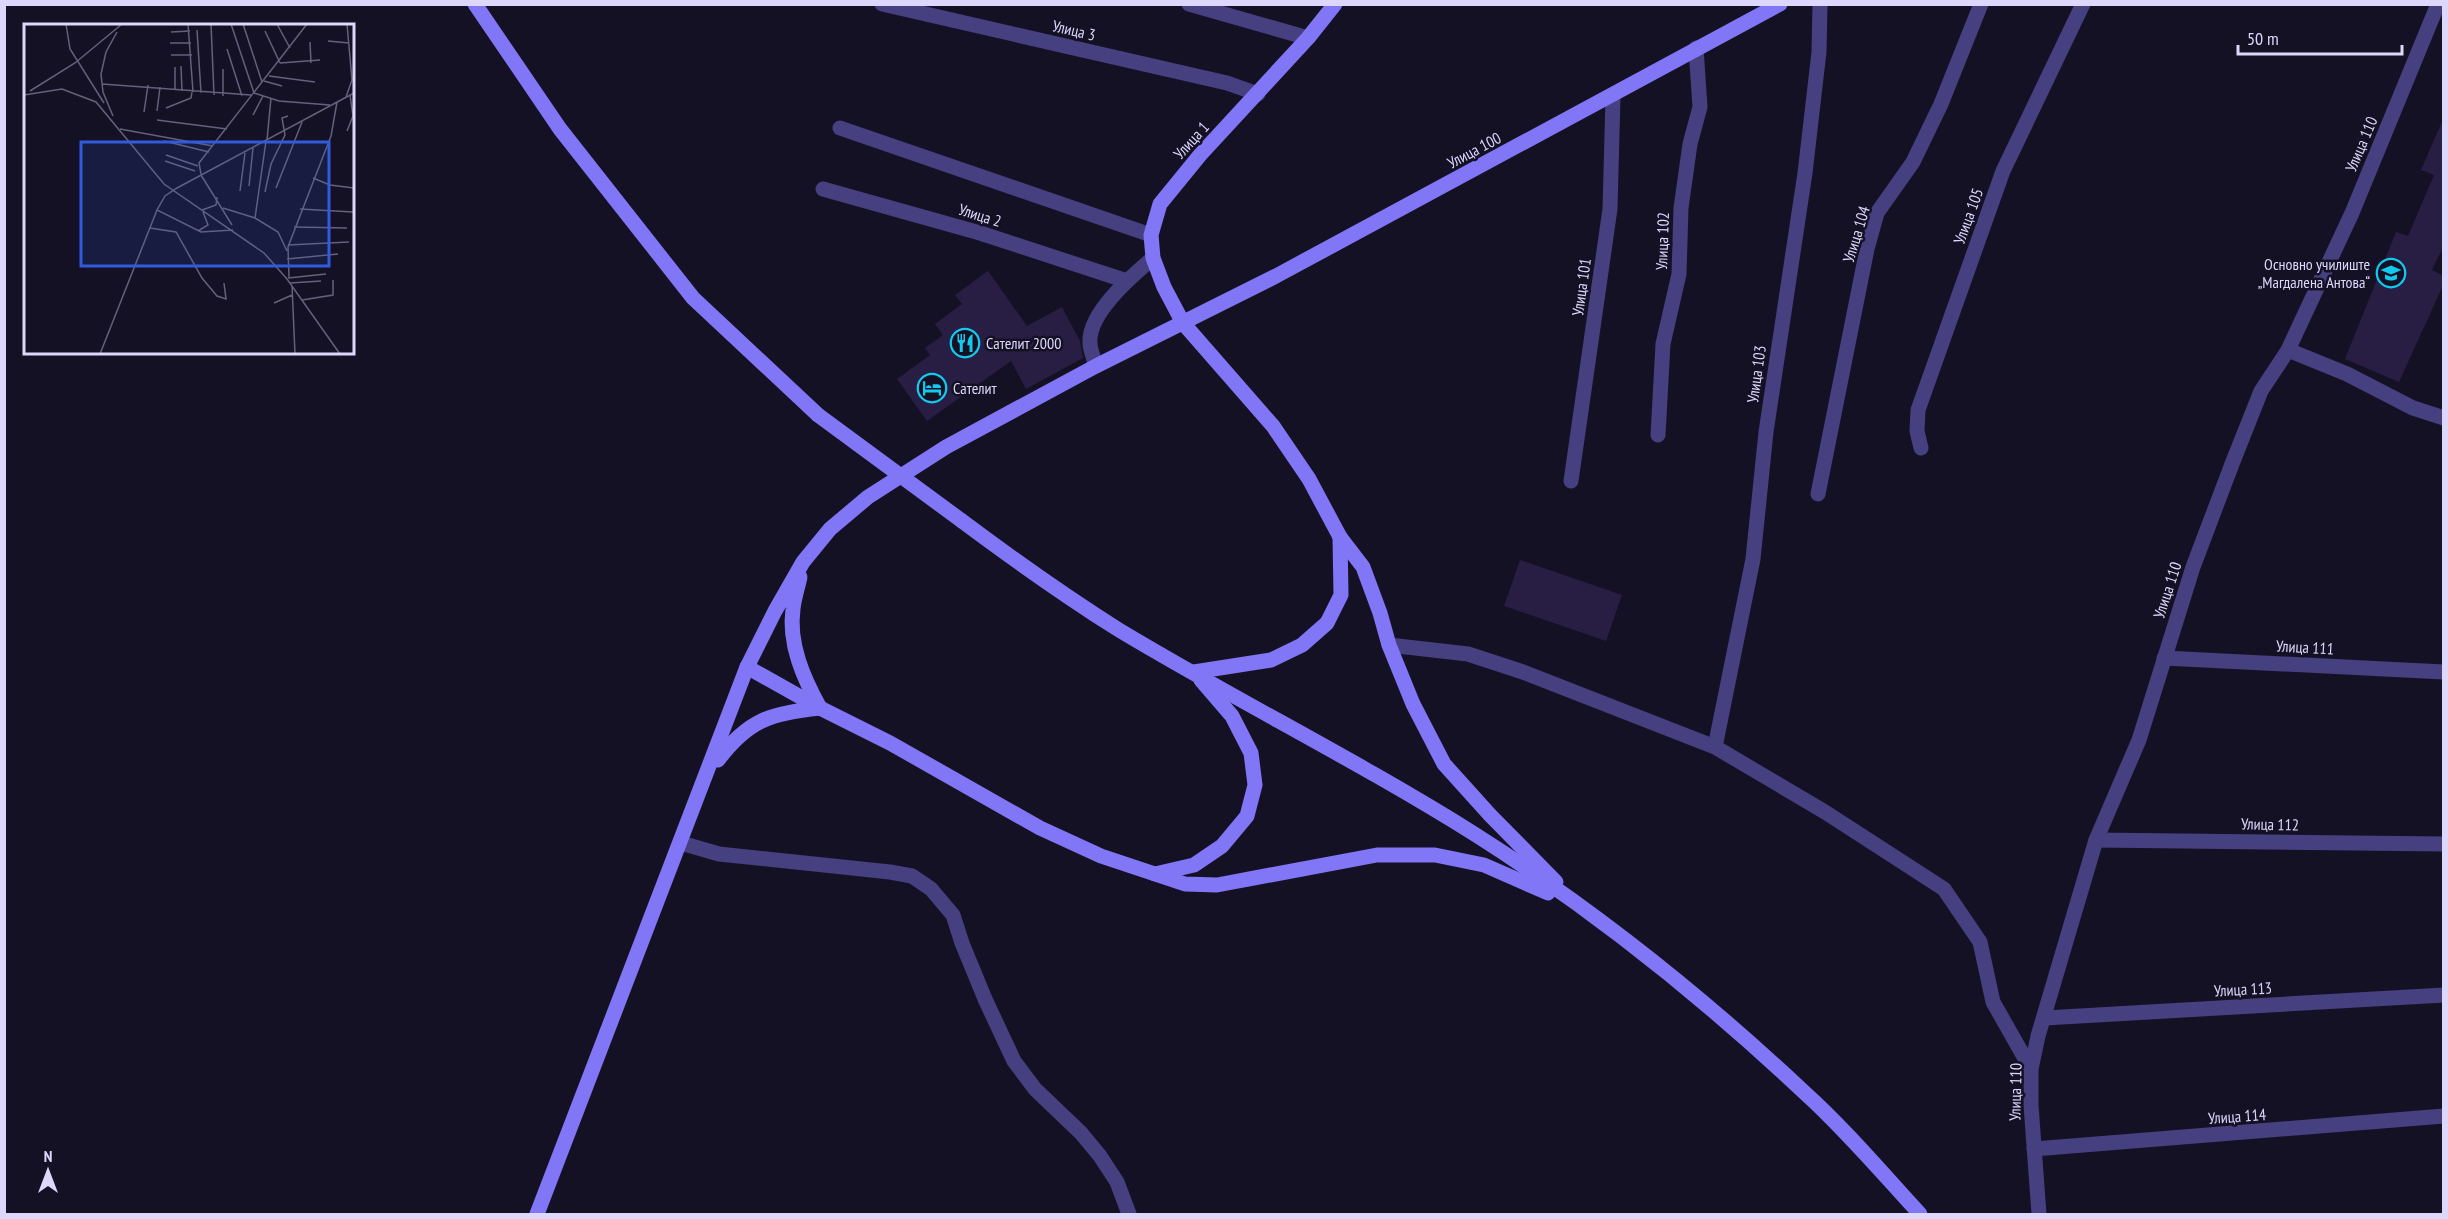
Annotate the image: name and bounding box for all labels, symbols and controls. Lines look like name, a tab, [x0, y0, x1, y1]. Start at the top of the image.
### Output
street label: Улица 3	[1050, 15, 1098, 45]
scale bar	[2238, 18, 2402, 56]
inset map	[24, 24, 354, 354]
text: 50 m	[2247, 27, 2279, 50]
street label: Улица 110	[2340, 113, 2382, 175]
street label: Улица 1	[1169, 117, 1213, 163]
street label: Улица 100	[1444, 128, 1504, 172]
street label: Улица 105	[1949, 185, 1987, 247]
street label: Улица 2	[956, 199, 1004, 231]
street label: Улица 104	[1838, 203, 1874, 265]
street label: Улица 102	[1651, 212, 1673, 270]
place label: Основно училиште „Магдалена Антова“	[2258, 254, 2370, 292]
street label: Улица 101	[1567, 257, 1595, 317]
school or university icon: Основно училиште „Магдалена Антова“	[2375, 257, 2407, 289]
restaurant icon: Сателит 2000	[949, 327, 981, 359]
place label: Сателит 2000	[986, 333, 1061, 353]
street label: Улица 103	[1742, 344, 1770, 404]
hotel icon: Сателит	[916, 372, 948, 404]
place label: Сателит	[953, 378, 998, 398]
street label: Улица 110	[2149, 559, 2185, 621]
street label: Улица 111	[2276, 635, 2334, 659]
street label: Улица 112	[2241, 813, 2299, 835]
street label: Улица 113	[2214, 977, 2272, 1001]
street label: Улица 110	[2004, 1063, 2026, 1121]
street label: Улица 114	[2207, 1104, 2267, 1128]
north arrow	[18, 1141, 78, 1201]
text: N	[44, 1146, 52, 1166]

